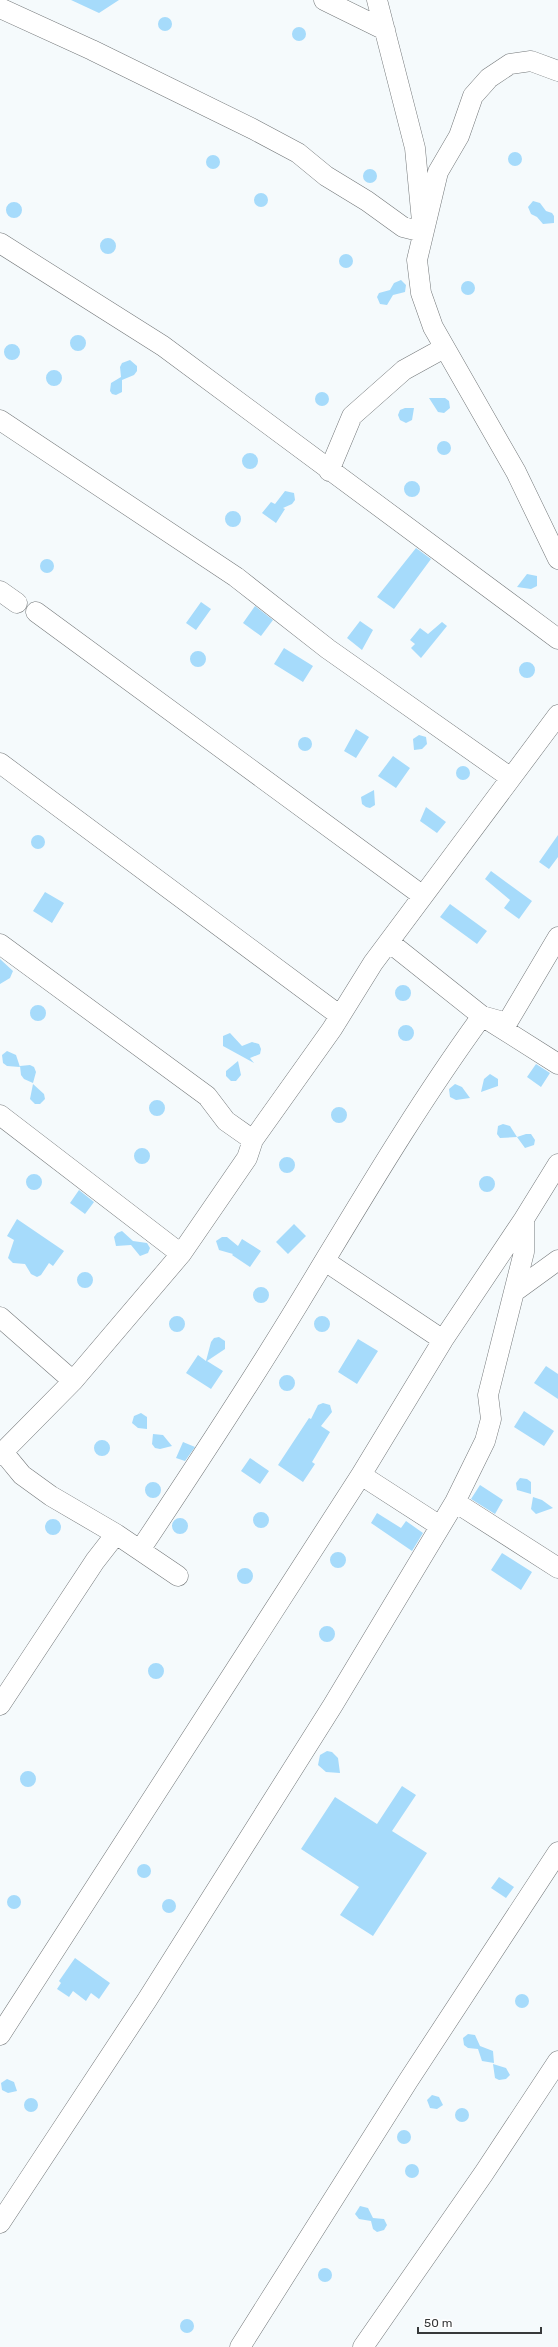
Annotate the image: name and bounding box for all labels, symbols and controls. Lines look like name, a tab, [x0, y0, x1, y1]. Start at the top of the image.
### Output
scale bar	[418, 2309, 541, 2335]
text: 50 m	[424, 2316, 452, 2330]

